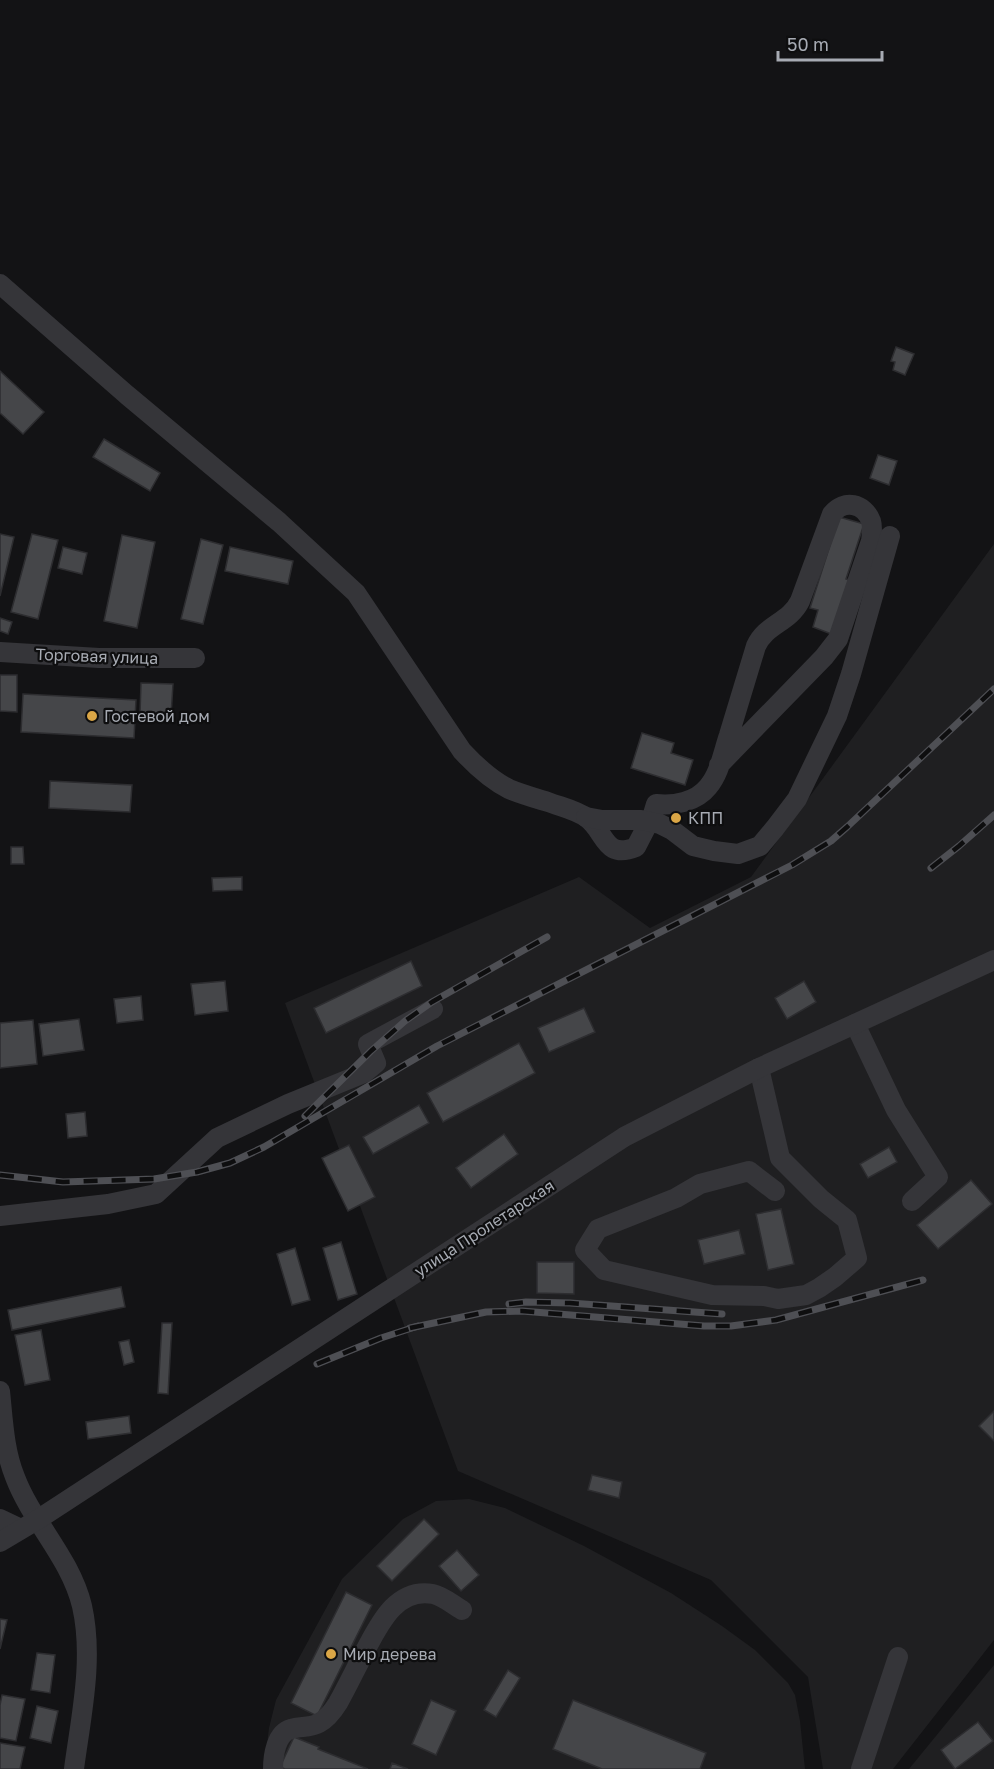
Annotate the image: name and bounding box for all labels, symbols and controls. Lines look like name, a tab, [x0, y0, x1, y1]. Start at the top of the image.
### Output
scale bar	[778, 24, 882, 62]
text: 50 m	[787, 33, 829, 55]
street label: Торговая улица	[35, 644, 159, 668]
place label: Гостевой дом	[104, 706, 210, 726]
marker: Гостевой дом	[85, 709, 99, 723]
place label: КПП	[688, 808, 723, 828]
marker: КПП	[669, 811, 683, 825]
street label: улица Пролетарская	[410, 1175, 558, 1281]
place label: Мир дерева	[343, 1644, 437, 1664]
marker: Мир дерева	[324, 1647, 338, 1661]

